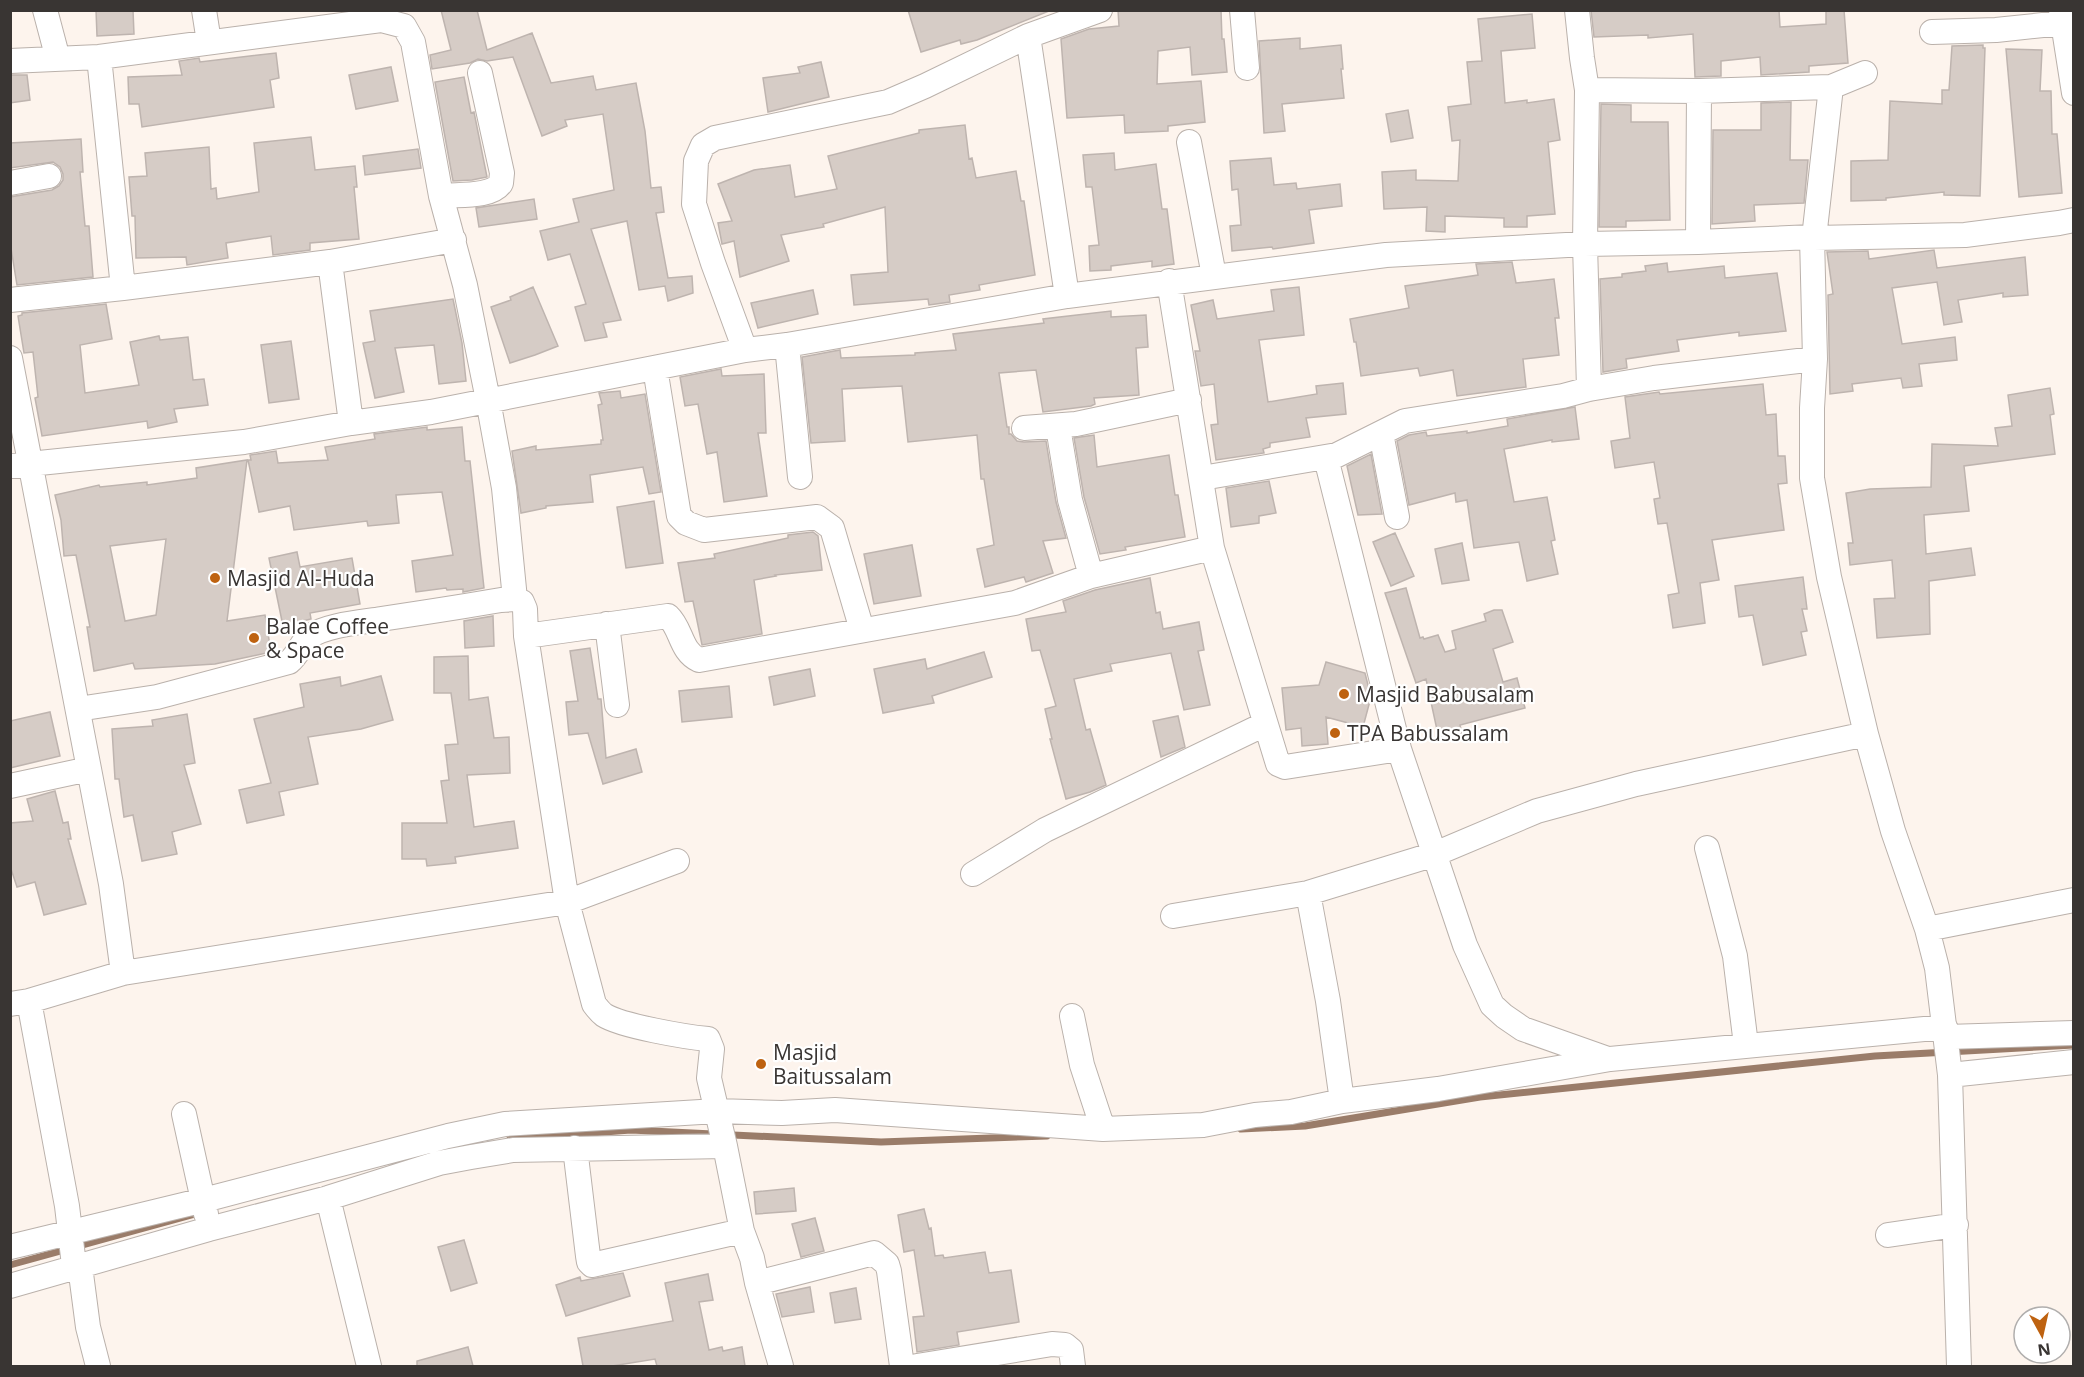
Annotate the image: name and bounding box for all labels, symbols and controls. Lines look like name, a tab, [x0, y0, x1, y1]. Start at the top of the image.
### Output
place label: Masjid Al-Huda	[227, 564, 375, 592]
marker: Masjid Al-Huda	[208, 571, 222, 585]
place label: Balae Coffee & Space	[266, 612, 389, 664]
marker: Balae Coffee & Space	[247, 631, 261, 645]
place label: Masjid Babusalam	[1356, 680, 1535, 708]
marker: Masjid Babusalam	[1337, 687, 1351, 701]
place label: TPA Babussalam	[1347, 719, 1509, 747]
marker: TPA Babussalam	[1328, 726, 1342, 740]
place label: Masjid Baitussalam	[773, 1038, 892, 1090]
marker: Masjid Baitussalam	[754, 1057, 768, 1071]
north arrow	[2012, 1305, 2072, 1365]
text: N	[2036, 1338, 2052, 1362]

